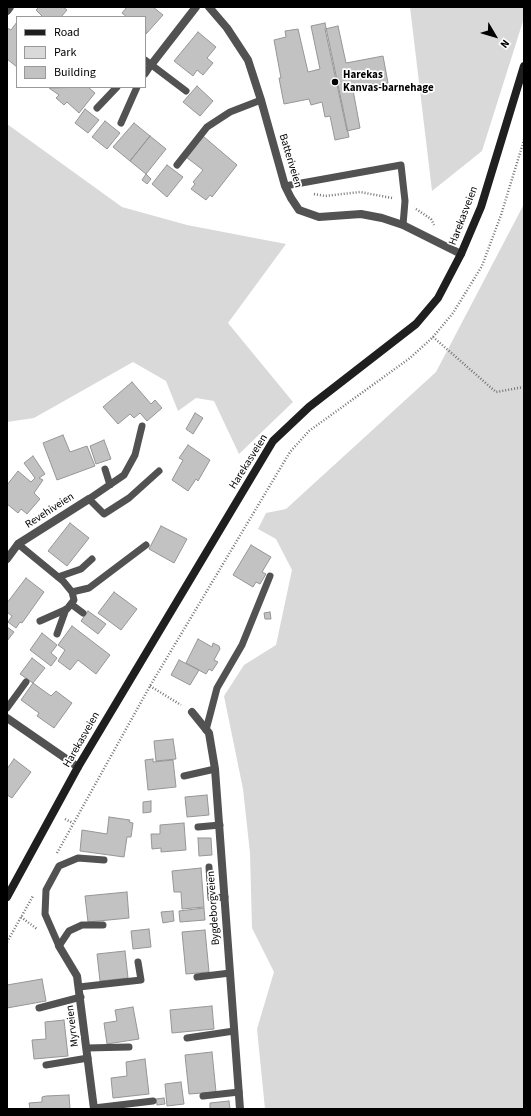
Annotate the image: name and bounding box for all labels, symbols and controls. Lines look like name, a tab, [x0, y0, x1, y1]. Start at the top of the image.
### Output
legend	[16, 16, 146, 88]
north arrow	[475, 16, 515, 56]
text: Road	[54, 24, 80, 41]
text: N	[497, 36, 513, 51]
text: Park	[54, 44, 76, 61]
text: Building	[54, 64, 96, 81]
place label: Harekas Kanvas-barnehage	[343, 69, 434, 95]
marker: Harekas Kanvas-barnehage	[330, 77, 340, 87]
street label: Batteriveien	[276, 132, 304, 190]
street label: Harekasveien	[447, 185, 481, 247]
street label: Harekasveien	[227, 432, 271, 492]
street label: Revehiveien	[23, 490, 77, 532]
street label: Harekasveien	[61, 710, 103, 770]
street label: Bygdeborgveien	[205, 870, 223, 946]
street label: Myrveien	[64, 1004, 82, 1048]

